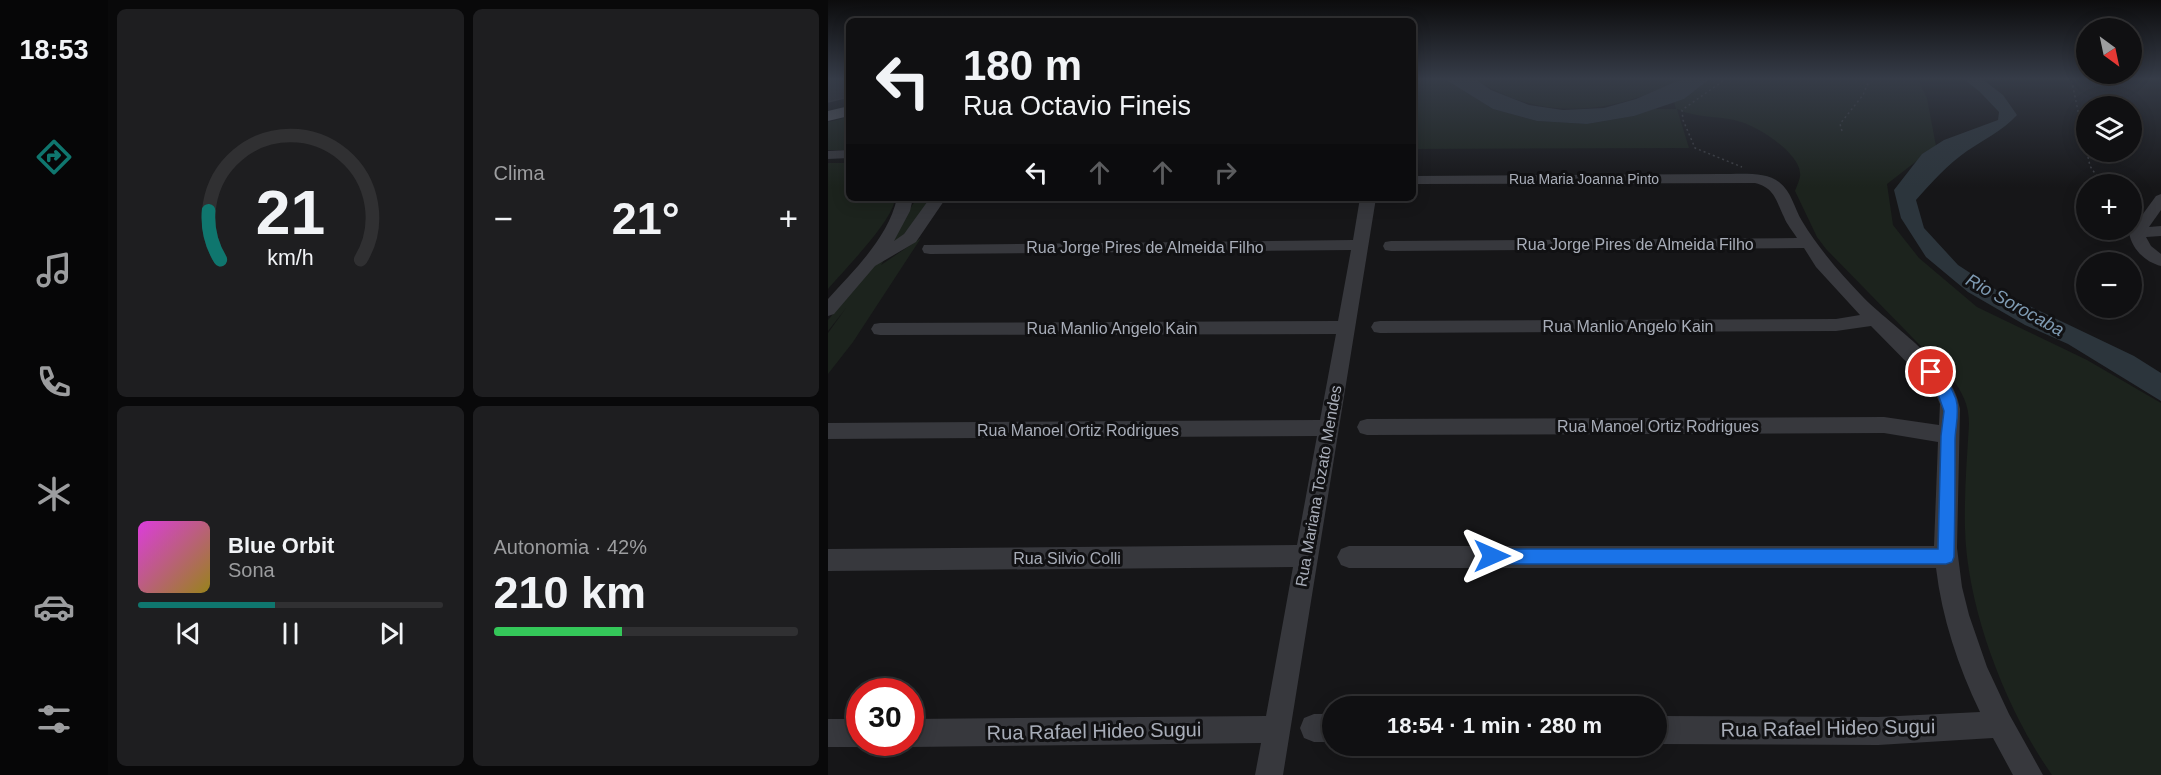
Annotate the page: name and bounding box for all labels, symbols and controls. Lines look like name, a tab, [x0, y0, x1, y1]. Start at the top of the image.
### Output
north arrow	[2076, 18, 2142, 84]
map controls	[2076, 18, 2142, 318]
text: 18:53	[19, 35, 89, 65]
icon: left	[864, 42, 942, 120]
text: 180 m	[963, 42, 1082, 89]
text: Rua Octavio Fineis	[963, 91, 1191, 121]
button: layers	[2076, 96, 2142, 162]
icon: directions	[33, 136, 75, 178]
icon: left	[1020, 156, 1053, 189]
icon: ahead	[1083, 156, 1116, 189]
icon: ahead	[1146, 156, 1179, 189]
icon: right	[1209, 156, 1242, 189]
text: Clima	[494, 162, 545, 184]
street label: Rua Maria Joanna Pinto	[1509, 171, 1659, 187]
button: +	[2076, 174, 2142, 240]
text: 21	[256, 178, 325, 247]
text: 21°	[612, 193, 680, 244]
text: −	[494, 200, 513, 237]
text: +	[779, 200, 798, 237]
street label: Rua Jorge Pires de Almeida Filho	[1516, 236, 1754, 253]
street label: Rua Jorge Pires de Almeida Filho	[1026, 239, 1264, 256]
text: km/h	[267, 246, 313, 270]
icon: music	[33, 249, 75, 291]
button: −	[2076, 252, 2142, 318]
water label: Rio Sorocaba	[1962, 270, 2068, 340]
street label: Rua Manlio Angelo Kain	[1543, 318, 1713, 335]
street label: Rua Manlio Angelo Kain	[1027, 320, 1197, 337]
pin	[1905, 346, 1956, 397]
icon: arrive	[1914, 355, 1947, 388]
icon: phone	[33, 361, 75, 403]
street label: Rua Mariana Tozato Mendes	[1292, 384, 1345, 588]
street label: Rua Manoel Ortiz Rodrigues	[1557, 418, 1759, 435]
street label: Rua Manoel Ortiz Rodrigues	[977, 422, 1179, 439]
icon: climate	[33, 473, 75, 515]
position arrow	[1460, 524, 1524, 588]
text: Blue Orbit	[228, 533, 334, 558]
text: Autonomia · 42%	[494, 536, 647, 558]
street label: Rua Silvio Colli	[1013, 550, 1121, 567]
text: Sona	[228, 559, 275, 581]
text: 210 km	[494, 567, 646, 618]
icon: car	[33, 586, 75, 628]
icon: previous	[172, 617, 205, 650]
icon: pause	[274, 617, 307, 650]
icon: next	[375, 617, 408, 650]
speed limit sign: 30	[846, 678, 924, 756]
icon: filters	[33, 698, 75, 740]
text: 18:54 · 1 min · 280 m	[1387, 713, 1602, 738]
street label: Rua Rafael Hideo Sugui	[1721, 715, 1935, 741]
street label: Rua Rafael Hideo Sugui	[987, 718, 1201, 744]

